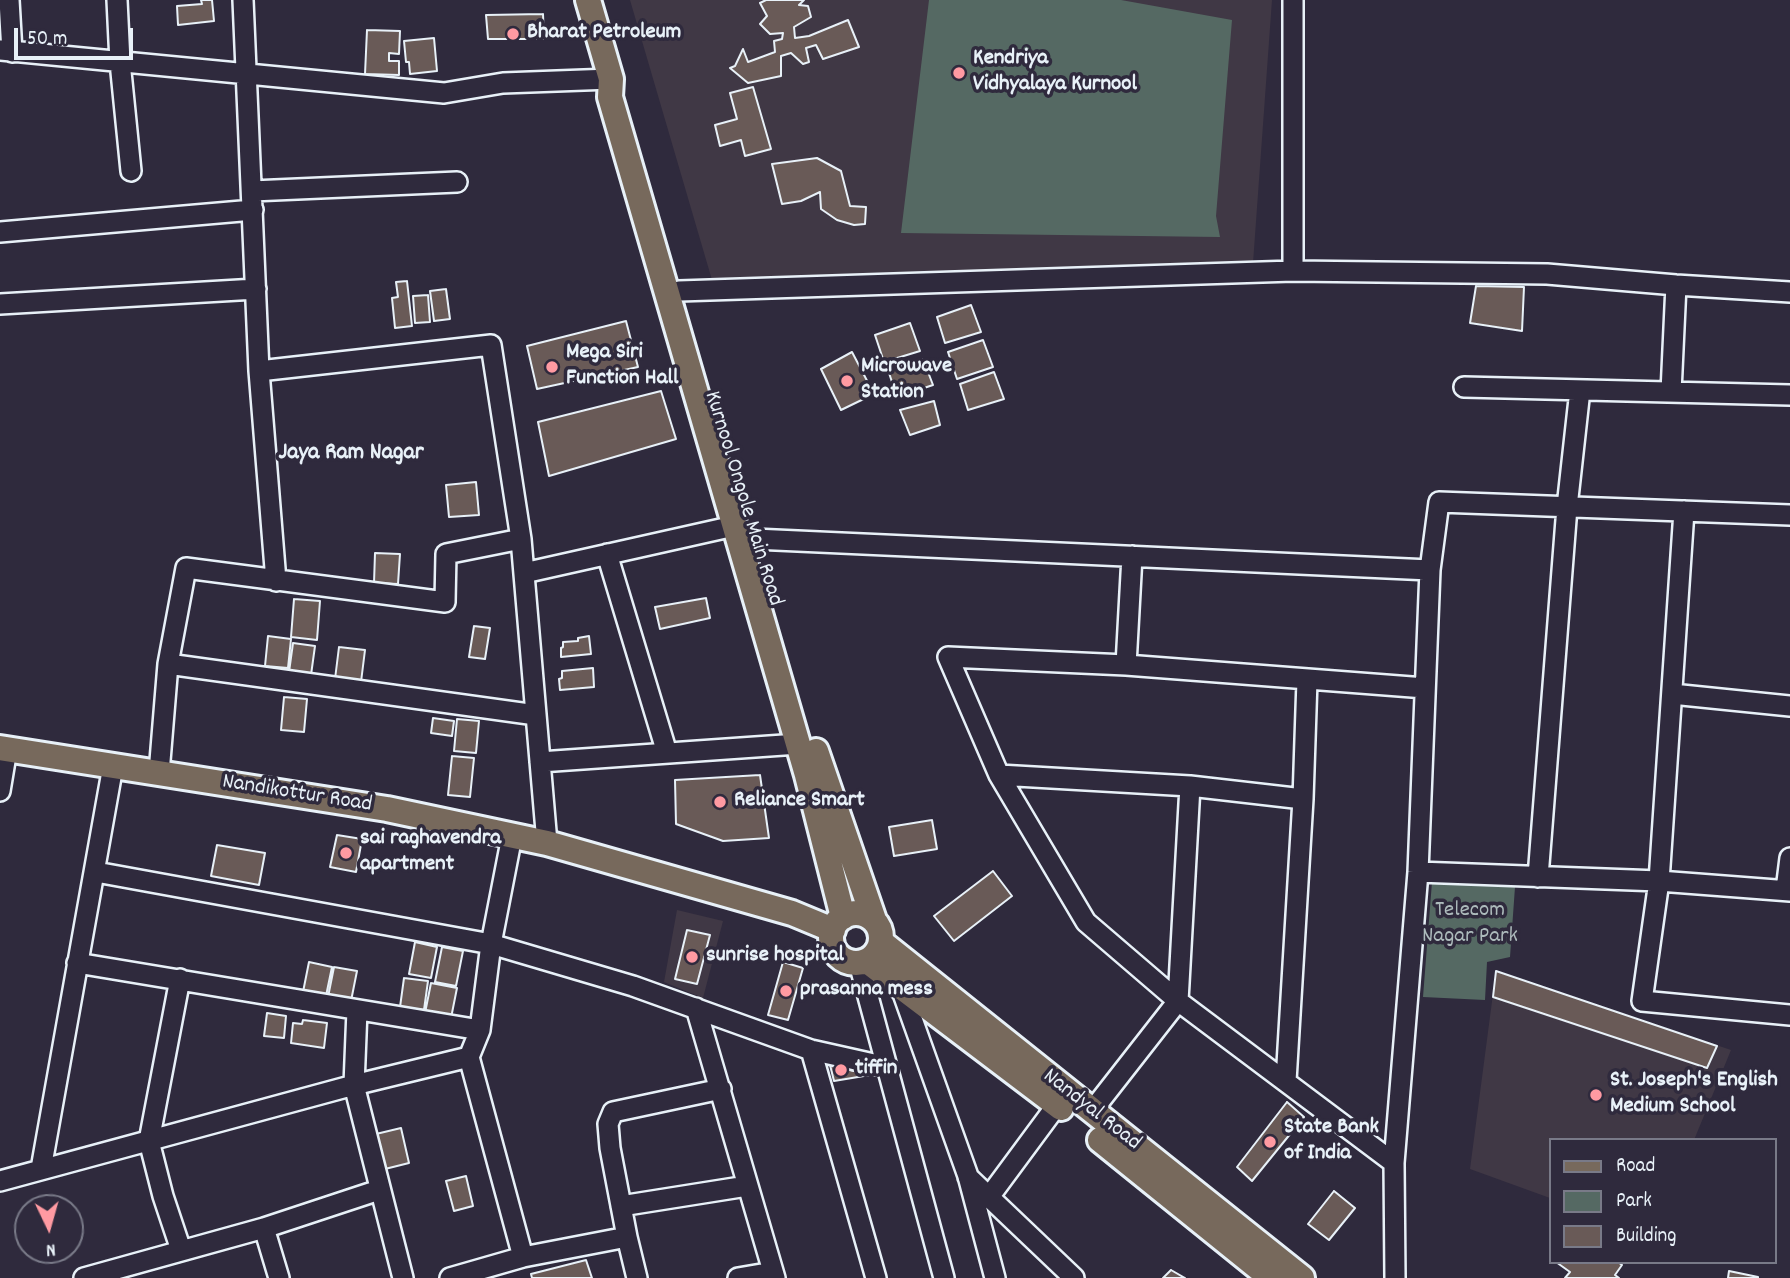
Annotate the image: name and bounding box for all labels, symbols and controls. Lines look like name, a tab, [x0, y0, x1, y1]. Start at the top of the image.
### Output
scale bar	[18, 14, 136, 58]
place label: Bharat Petroleum	[527, 20, 681, 48]
text: 50 m	[27, 25, 67, 55]
marker: Bharat Petroleum	[505, 26, 521, 42]
place label: Kendriya Vidhyalaya Kurnool	[973, 46, 1137, 100]
marker: Kendriya Vidhyalaya Kurnool	[951, 65, 967, 81]
place label: Mega Siri Function Hall	[566, 340, 678, 394]
place label: Microwave Station	[861, 354, 952, 408]
marker: Mega Siri Function Hall	[544, 359, 560, 375]
marker: Microwave Station	[839, 373, 855, 389]
street label: Kurnool Ongole Main Road	[696, 388, 788, 610]
district label: Jaya Ram Nagar	[278, 441, 424, 469]
street label: Nandikottur Road	[220, 770, 374, 820]
place label: Reliance Smart	[734, 788, 865, 816]
marker: Reliance Smart	[712, 794, 728, 810]
place label: sai raghavendra apartment	[360, 826, 501, 880]
marker: sai raghavendra apartment	[338, 845, 354, 861]
park label: Telecom Nagar Park	[1422, 898, 1518, 952]
place label: sunrise hospital	[706, 943, 844, 971]
marker: sunrise hospital	[684, 949, 700, 965]
place label: prasanna mess	[800, 977, 933, 1005]
marker: prasanna mess	[778, 983, 794, 999]
place label: tiffin	[855, 1056, 897, 1084]
marker: tiffin	[833, 1062, 849, 1078]
street label: Nandyal Road	[1036, 1064, 1146, 1158]
place label: St. Joseph's English Medium School	[1610, 1068, 1778, 1122]
marker: St. Joseph's English Medium School	[1588, 1087, 1604, 1103]
place label: State Bank of India	[1284, 1115, 1379, 1169]
marker: State Bank of India	[1262, 1134, 1278, 1150]
legend	[1548, 1138, 1776, 1264]
text: Road	[1616, 1152, 1655, 1182]
text: Park	[1616, 1187, 1652, 1217]
north arrow	[14, 1194, 84, 1264]
text: Building	[1616, 1222, 1676, 1252]
text: N	[45, 1235, 57, 1262]

